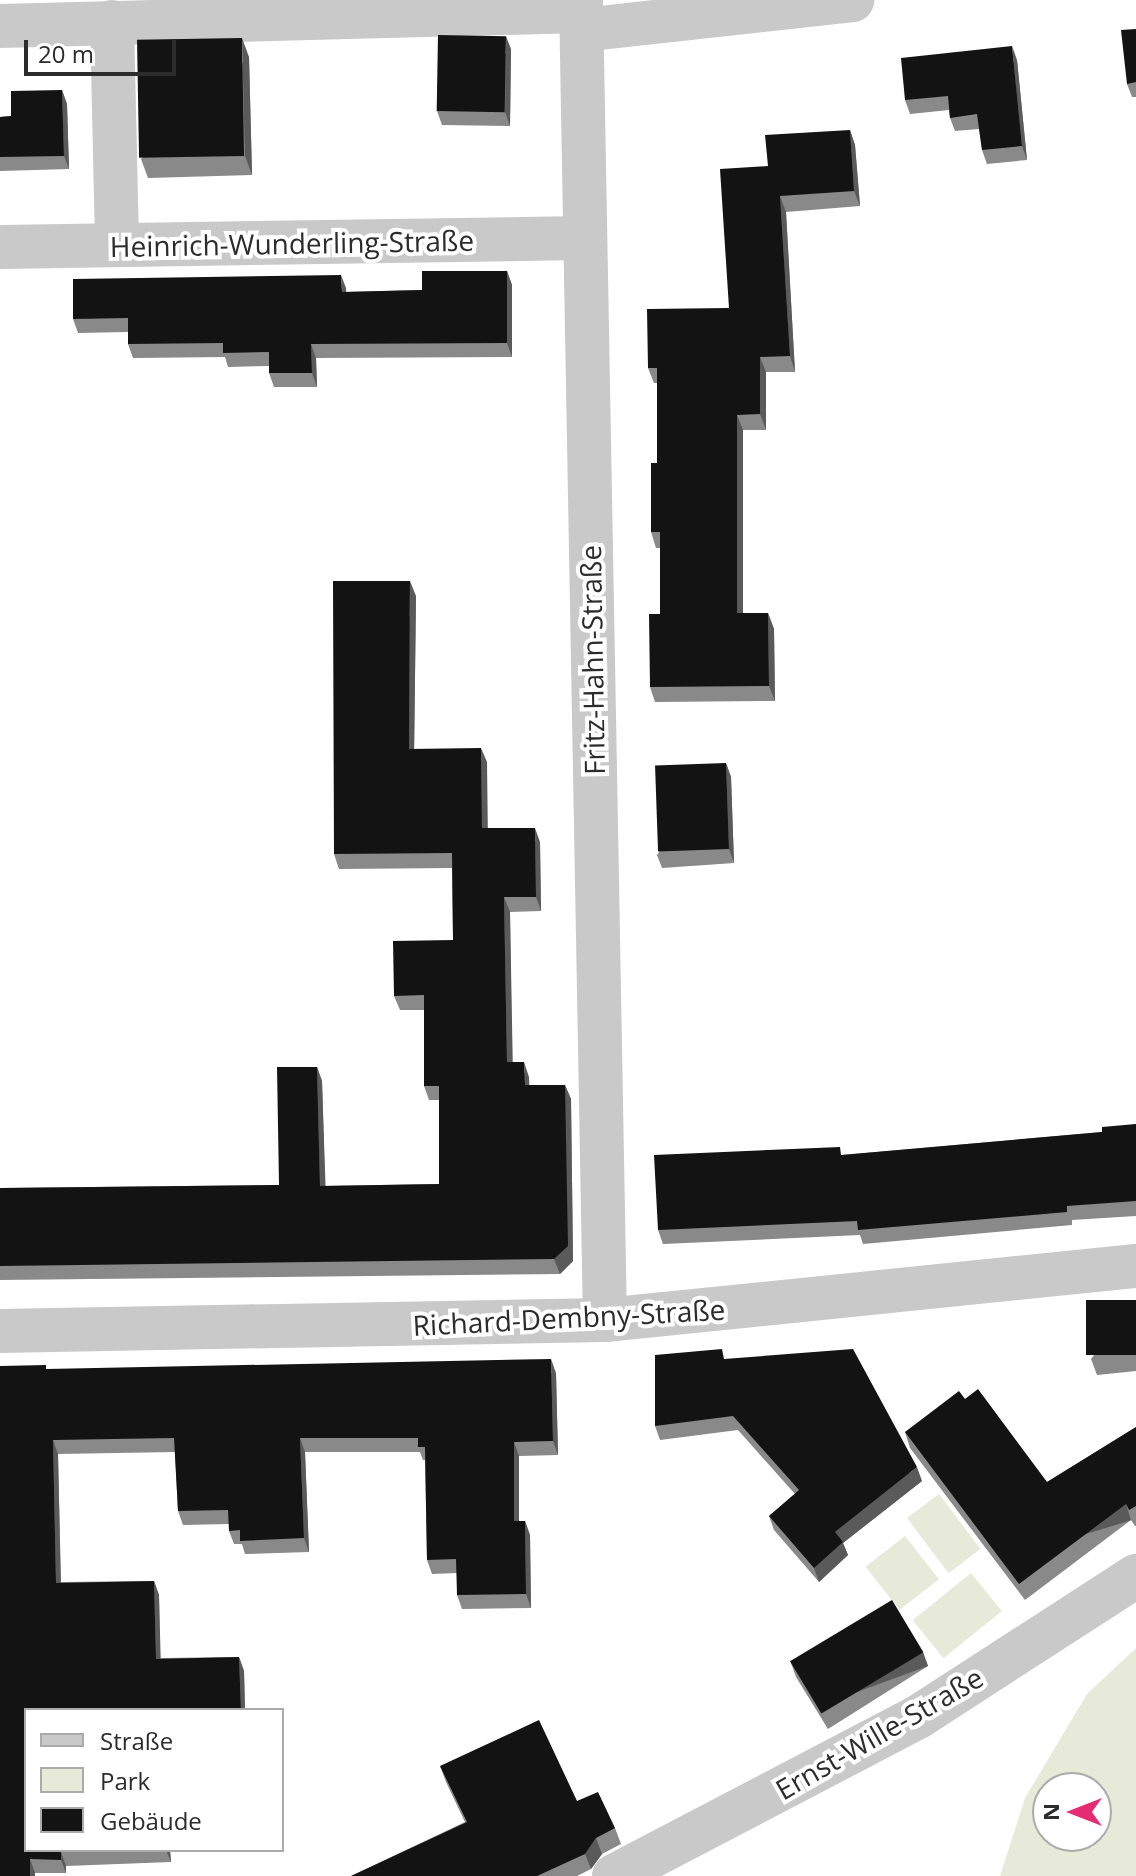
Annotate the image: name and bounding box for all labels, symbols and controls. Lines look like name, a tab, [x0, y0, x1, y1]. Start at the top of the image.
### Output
scale bar	[28, 24, 180, 74]
text: 20 m	[38, 37, 94, 70]
street label: Heinrich-Wunderling-Straße	[110, 223, 474, 263]
street label: Fritz-Hahn-Straße	[573, 545, 611, 775]
street label: Richard-Dembny-Straße	[412, 1292, 726, 1342]
street label: Ernst-Wille-Straße	[769, 1660, 989, 1806]
legend	[24, 1708, 284, 1852]
text: Straße	[100, 1724, 173, 1757]
text: Park	[100, 1764, 150, 1797]
north arrow	[1032, 1772, 1112, 1852]
text: N	[1035, 1803, 1065, 1821]
text: Gebäude	[100, 1804, 202, 1837]

